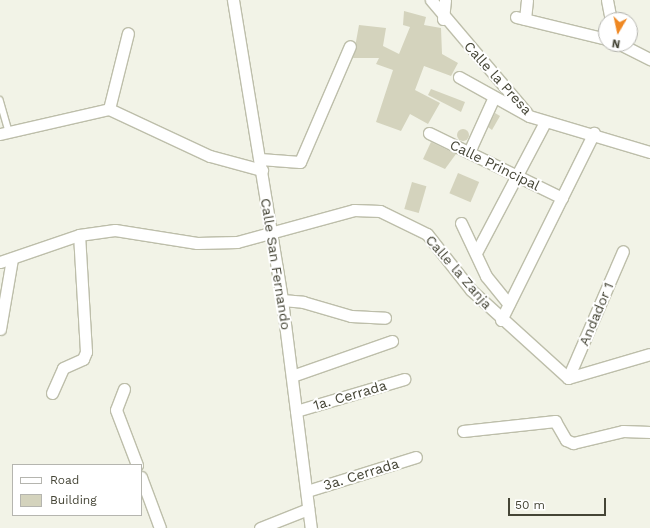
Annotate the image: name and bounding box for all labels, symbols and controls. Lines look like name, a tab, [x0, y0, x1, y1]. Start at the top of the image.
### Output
north arrow	[598, 12, 638, 52]
text: N	[611, 36, 621, 50]
street label: Calle la Presa	[461, 38, 535, 118]
street label: Calle Principal	[447, 136, 543, 194]
street label: Calle San Fernando	[257, 197, 295, 331]
street label: Calle la Zanja	[422, 231, 496, 313]
street label: Andador 1	[575, 280, 617, 348]
street label: 1a. Cerrada	[311, 377, 389, 413]
street label: 3a. Cerrada	[321, 455, 401, 493]
legend	[12, 464, 142, 516]
text: Road	[50, 473, 79, 487]
scale bar	[510, 490, 608, 516]
text: Building	[50, 493, 97, 507]
text: 50 m	[515, 498, 545, 512]

